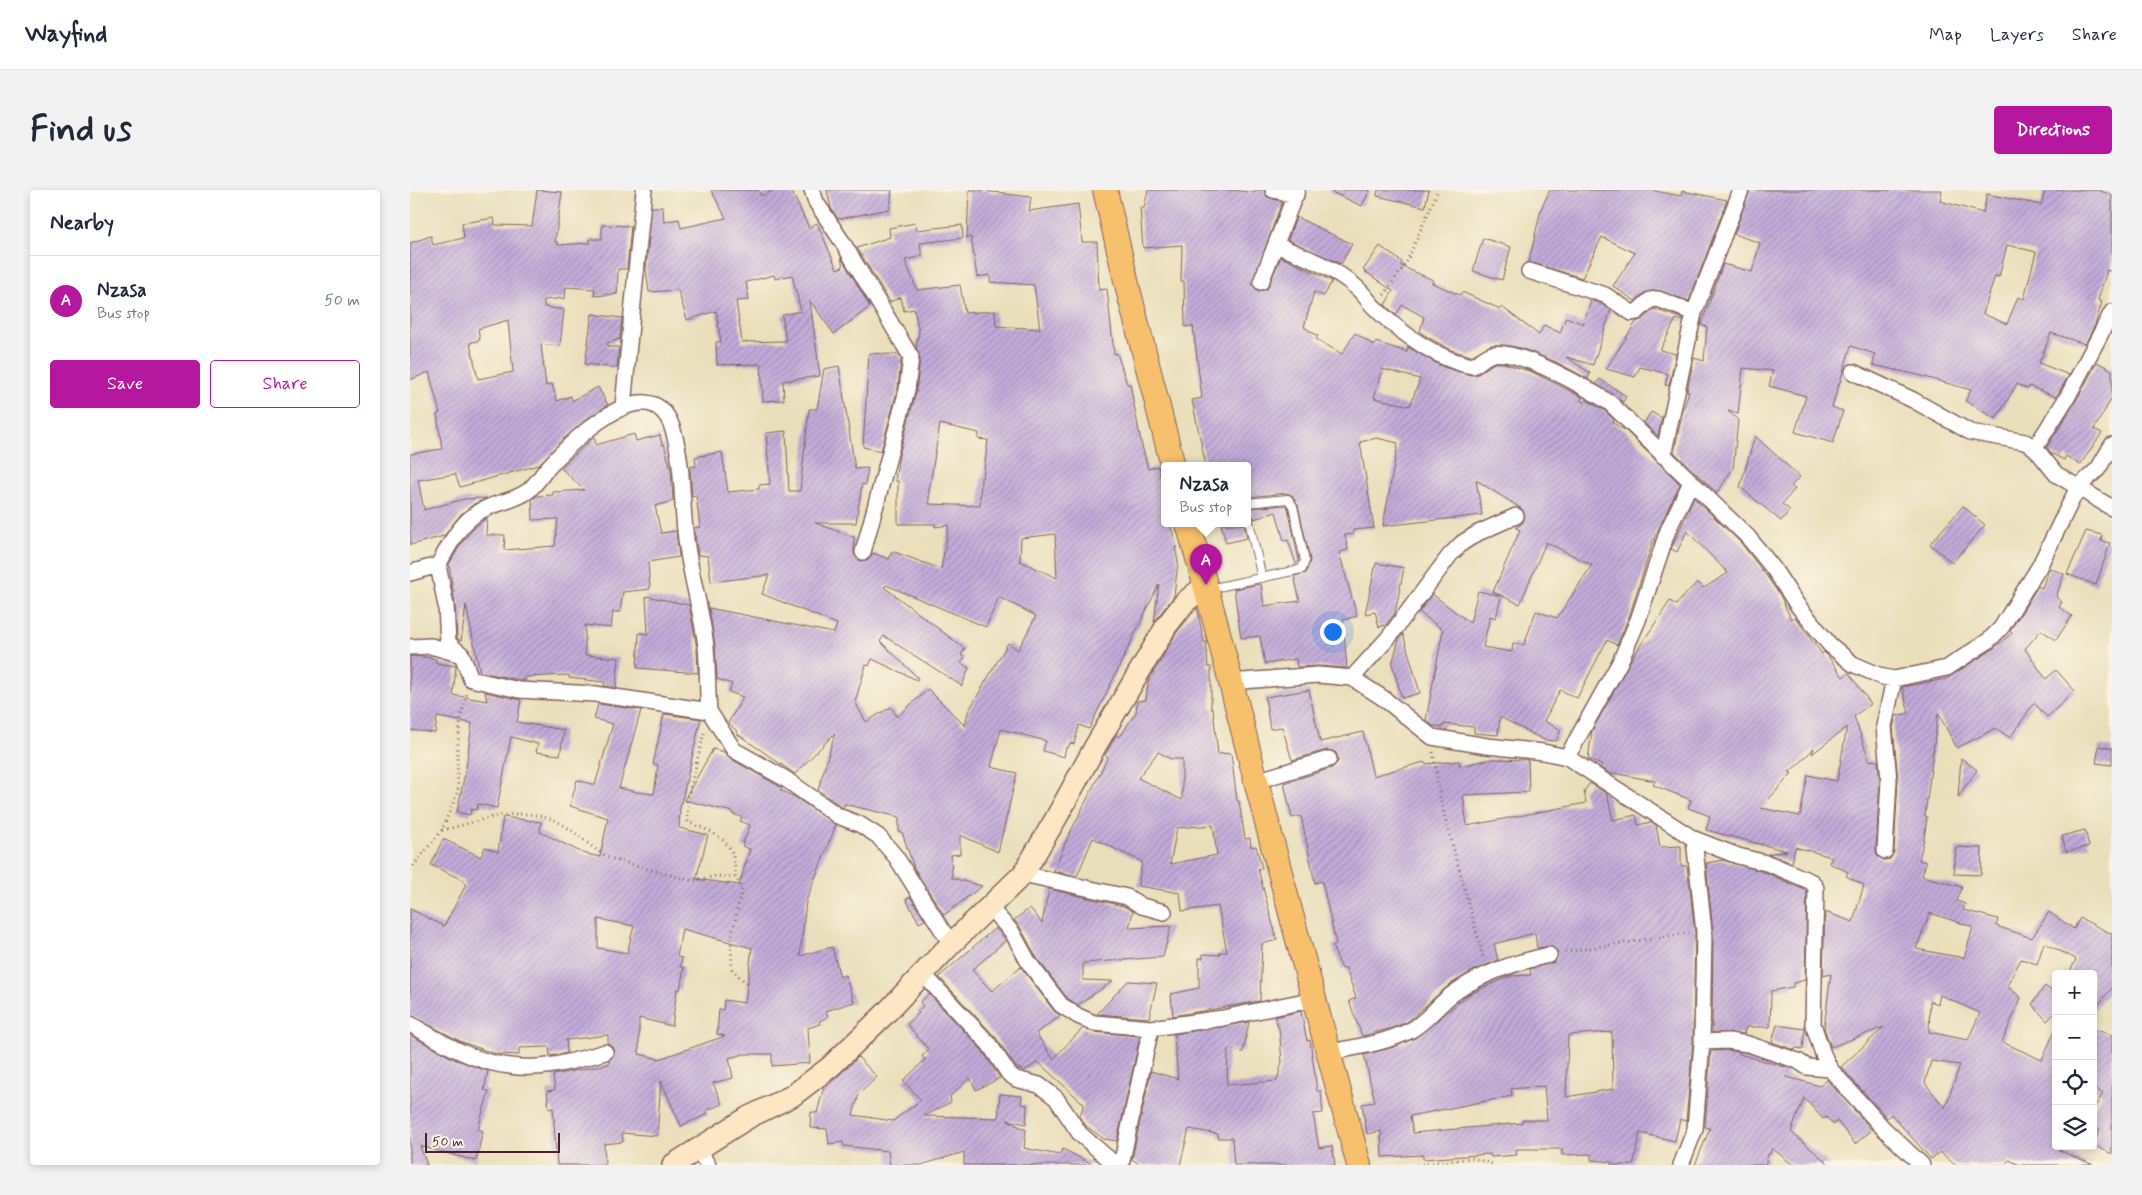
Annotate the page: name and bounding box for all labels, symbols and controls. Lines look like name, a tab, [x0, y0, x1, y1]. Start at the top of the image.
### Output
text: Wayfind	[25, 19, 107, 50]
text: Map	[1929, 23, 1962, 47]
text: Layers	[1990, 23, 2044, 47]
text: Share	[2072, 23, 2117, 47]
button: Directions	[1994, 106, 2112, 154]
text: Find us	[30, 107, 132, 153]
text: Nearby	[50, 209, 114, 237]
text: Nzasa	[97, 278, 146, 303]
text: A	[61, 290, 71, 311]
text: 50 m	[324, 290, 360, 311]
text: Bus stop	[97, 303, 150, 324]
button: Save	[50, 360, 200, 408]
button: Share	[210, 360, 360, 408]
popup	[1161, 462, 1251, 527]
text: Nzasa	[1180, 472, 1229, 497]
text: Bus stop	[1180, 497, 1232, 518]
pin: A	[1190, 544, 1222, 585]
your location	[1320, 619, 1346, 645]
map controls	[2052, 970, 2097, 1150]
button: +	[2052, 970, 2097, 1015]
button: −	[2052, 1015, 2097, 1060]
button: locate	[2052, 1060, 2097, 1105]
button: layers	[2052, 1105, 2097, 1150]
scale bar	[425, 1130, 560, 1153]
text: 50 m	[432, 1133, 463, 1151]

